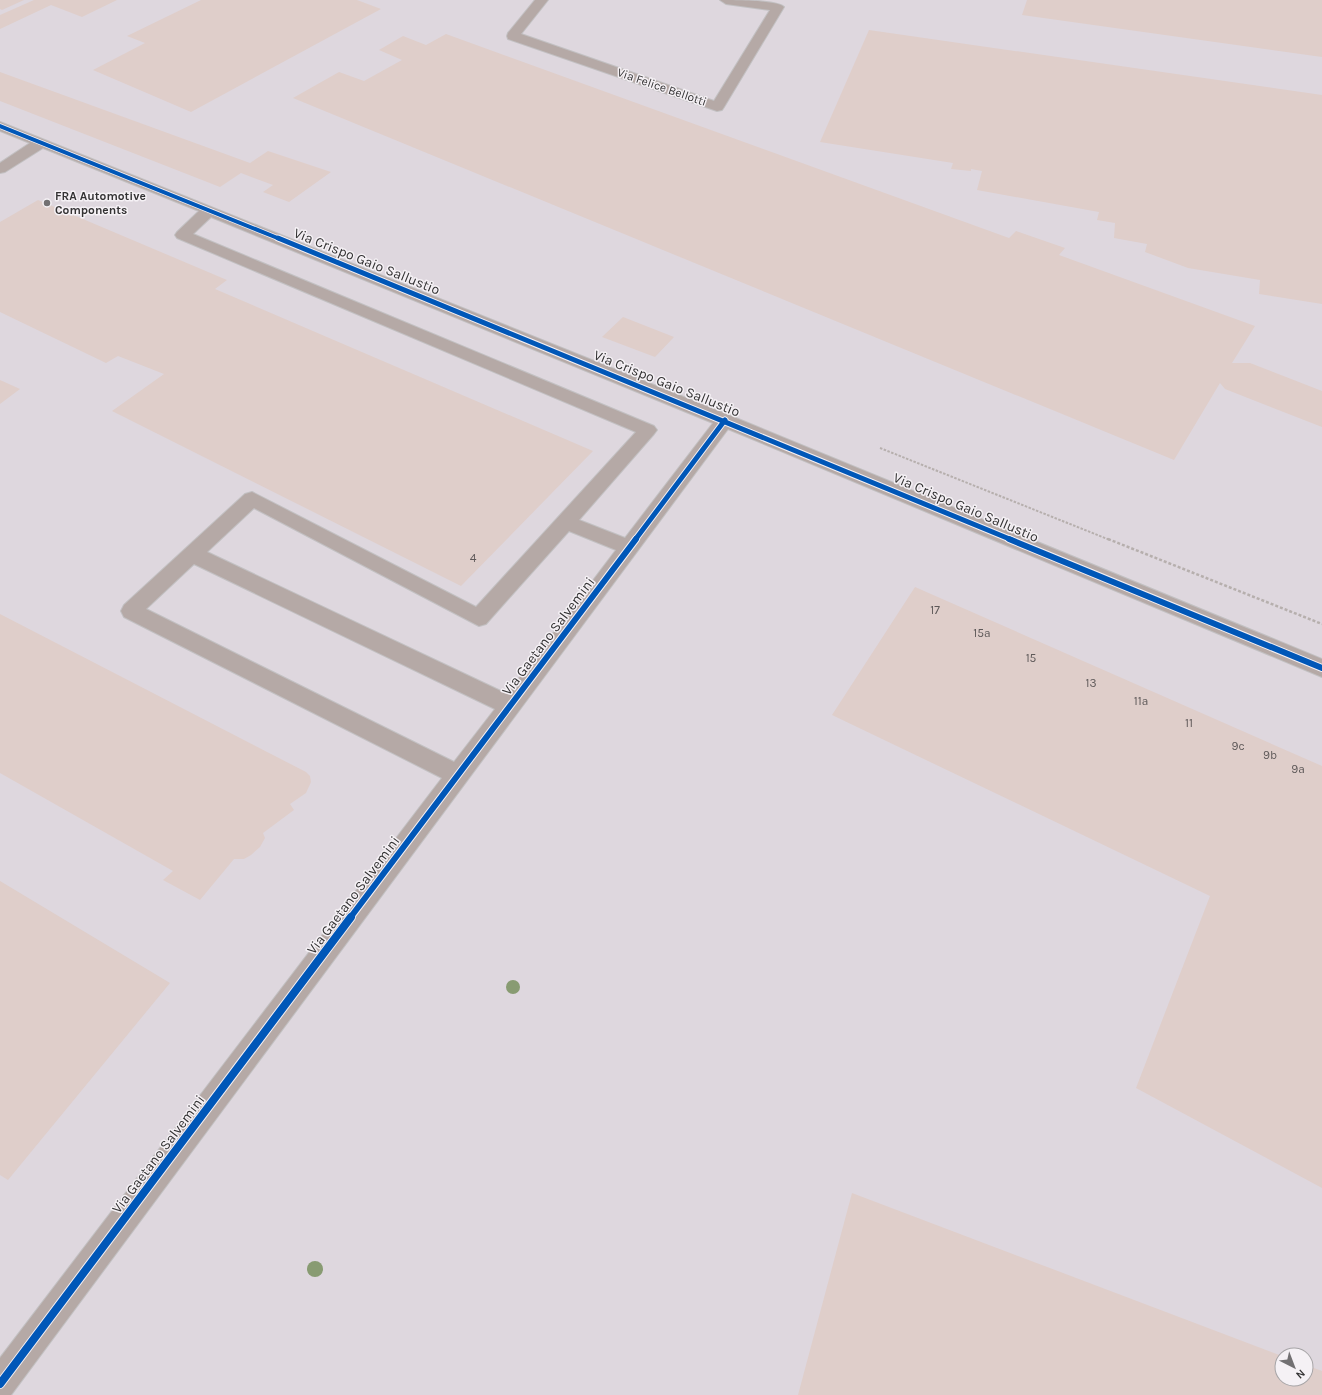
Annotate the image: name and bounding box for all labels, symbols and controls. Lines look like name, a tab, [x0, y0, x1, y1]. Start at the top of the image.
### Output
street label: Via Felice Bellotti	[615, 65, 709, 109]
place label: FRA Automotive Components	[55, 189, 146, 217]
marker: FRA Automotive Components	[42, 198, 52, 208]
street label: Via Crispo Gaio Sallustio	[291, 224, 442, 299]
street label: Via Crispo Gaio Sallustio	[591, 346, 742, 421]
street label: Via Crispo Gaio Sallustio	[891, 469, 1041, 546]
house number: 4	[470, 551, 477, 565]
street label: Via Gaetano Salvemini	[498, 574, 598, 699]
house number: 17	[930, 603, 940, 617]
house number: 15a	[973, 626, 991, 640]
house number: 15	[1026, 651, 1037, 665]
house number: 13	[1085, 676, 1097, 690]
house number: 11a	[1134, 694, 1148, 708]
house number: 11	[1185, 716, 1193, 730]
house number: 9c	[1231, 739, 1245, 753]
house number: 9b	[1263, 748, 1277, 762]
house number: 9a	[1291, 762, 1305, 776]
street label: Via Gaetano Salvemini	[303, 833, 403, 958]
street label: Via Gaetano Salvemini	[108, 1092, 208, 1217]
north arrow	[1274, 1347, 1314, 1387]
text: N	[1293, 1367, 1308, 1382]

